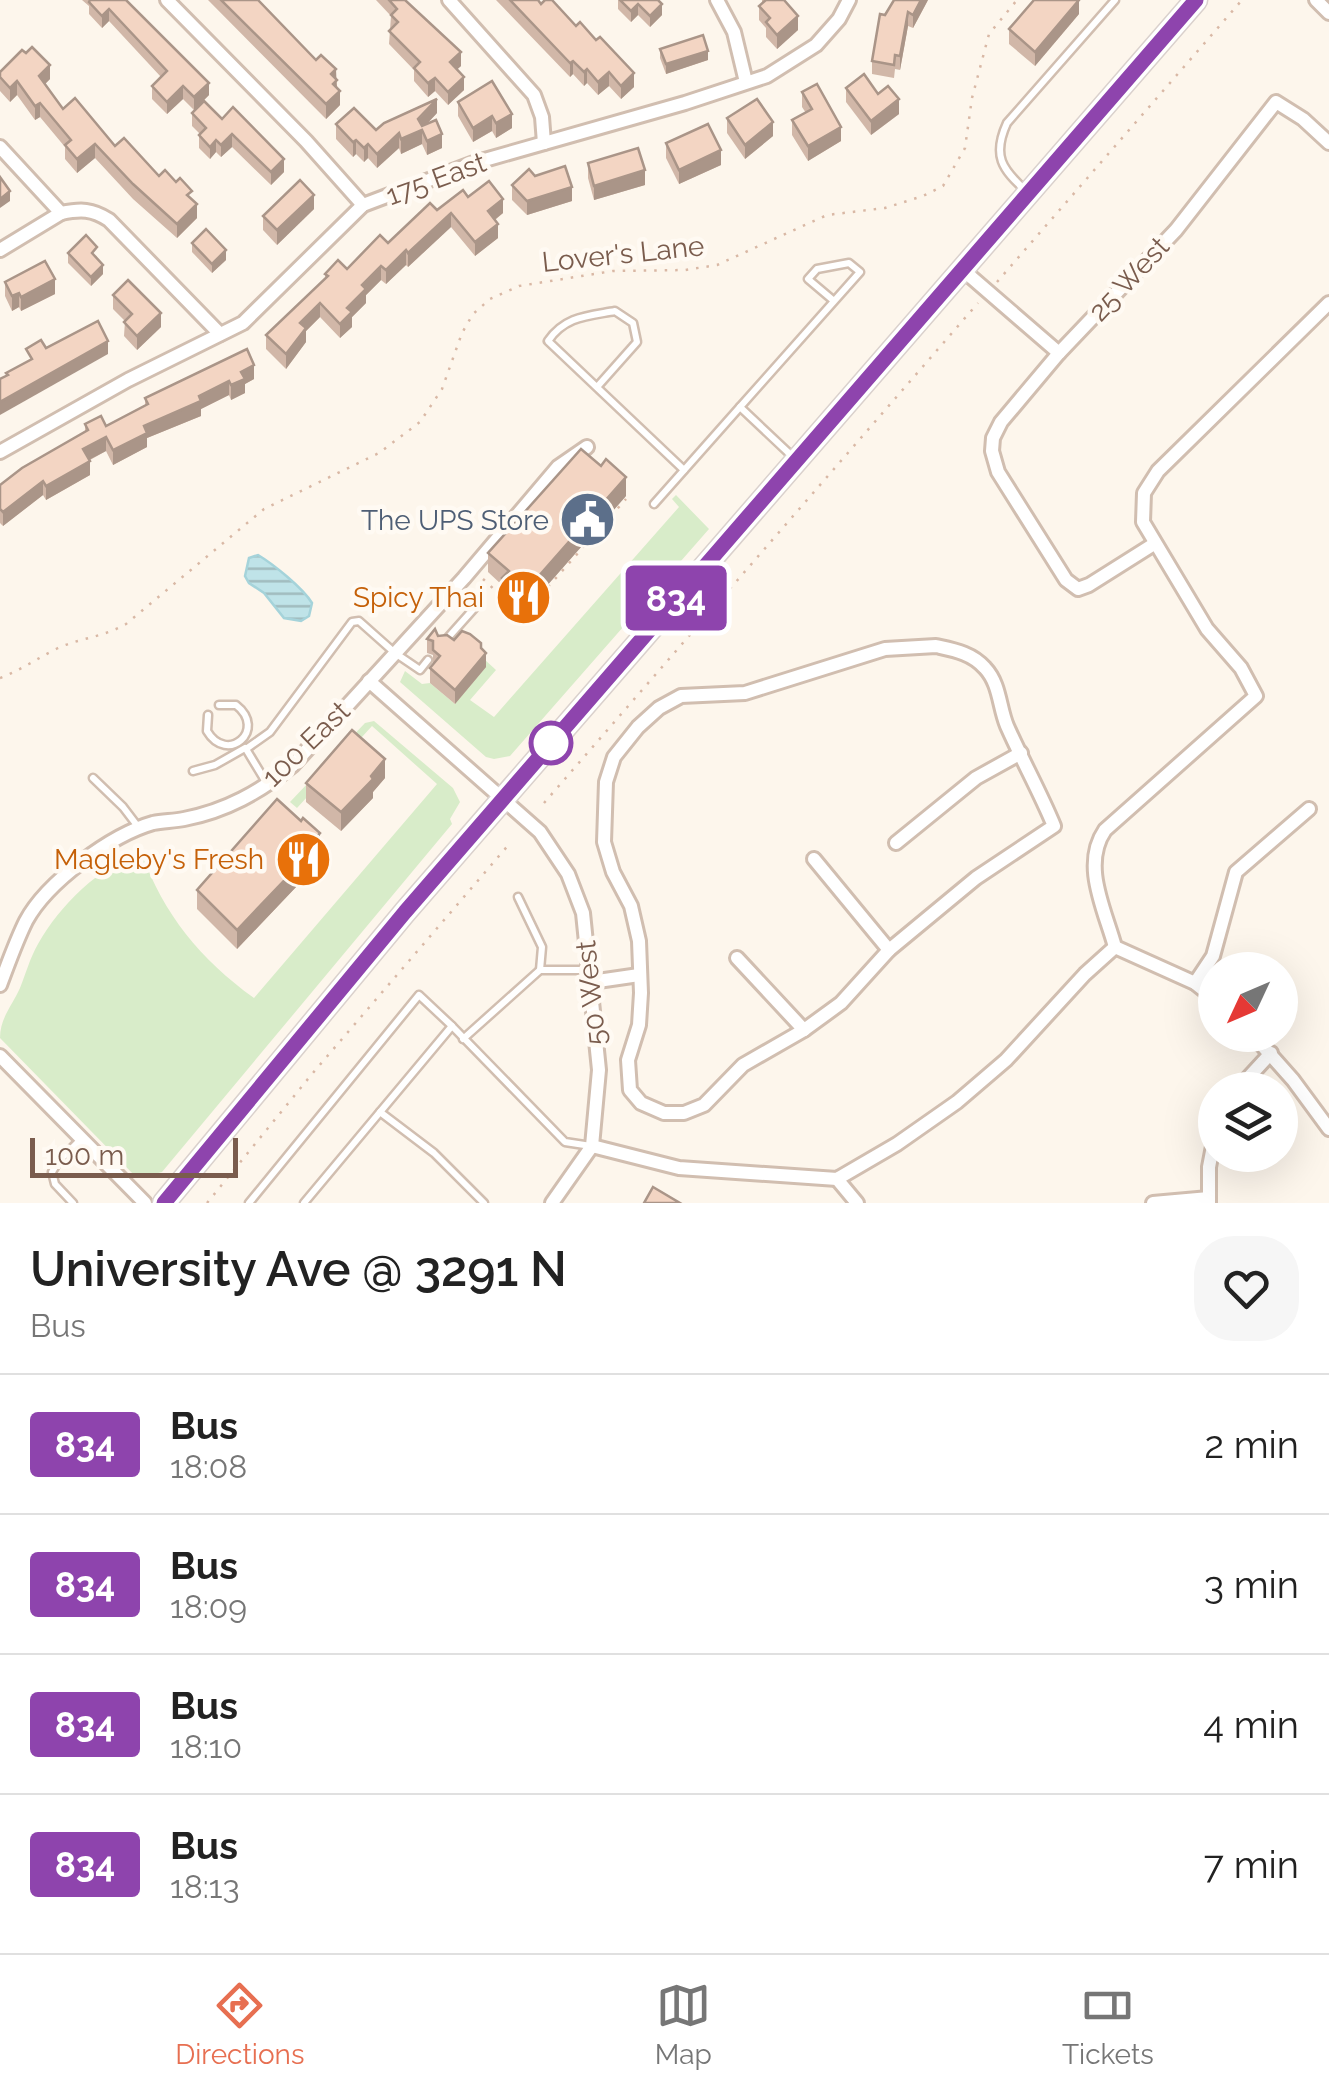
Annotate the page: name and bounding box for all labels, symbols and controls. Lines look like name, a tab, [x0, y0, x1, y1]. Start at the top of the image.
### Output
street label: 175 East	[382, 146, 491, 212]
street label: Lover's Lane	[540, 229, 706, 279]
street label: 25 West	[1082, 230, 1177, 328]
public building icon: The UPS Store	[558, 490, 618, 550]
place label: The UPS Store	[361, 504, 549, 537]
line badge: 834	[618, 566, 734, 630]
restaurant icon: Spicy Thai	[493, 567, 553, 627]
text: 834	[646, 578, 706, 619]
place label: Spicy Thai	[353, 581, 484, 614]
street label: 100 East	[256, 694, 357, 794]
unlabelled marker	[530, 722, 572, 764]
restaurant icon: Magleby's Fresh	[273, 829, 333, 889]
place label: Magleby's Fresh	[54, 843, 264, 876]
street label: 50 West	[569, 938, 613, 1047]
north arrow	[1198, 952, 1298, 1052]
map controls	[1198, 952, 1298, 1172]
button: layers	[1198, 1072, 1298, 1172]
scale bar	[30, 1133, 238, 1178]
text: 100 m	[45, 1139, 124, 1172]
button: heart	[1194, 1236, 1299, 1341]
text: University Ave @ 3291 N	[30, 1241, 567, 1297]
text: Bus	[30, 1307, 86, 1344]
text: Bus	[170, 1403, 238, 1448]
text: 2 min	[1204, 1422, 1299, 1467]
text: 834	[55, 1424, 115, 1465]
text: 18:08	[170, 1448, 247, 1485]
text: Bus	[170, 1543, 238, 1588]
text: 3 min	[1204, 1562, 1299, 1607]
text: 834	[55, 1564, 115, 1605]
text: 18:09	[170, 1588, 247, 1625]
text: Bus	[170, 1683, 238, 1728]
text: 4 min	[1203, 1702, 1299, 1747]
text: 834	[55, 1704, 115, 1745]
text: 18:10	[170, 1728, 242, 1765]
text: Bus	[170, 1823, 238, 1868]
text: 7 min	[1204, 1842, 1299, 1887]
text: 834	[55, 1844, 115, 1885]
text: 18:13	[170, 1868, 239, 1905]
tab: Directions	[175, 1978, 304, 2071]
tab: Map	[655, 1978, 712, 2071]
tab: Tickets	[1062, 1978, 1154, 2071]

